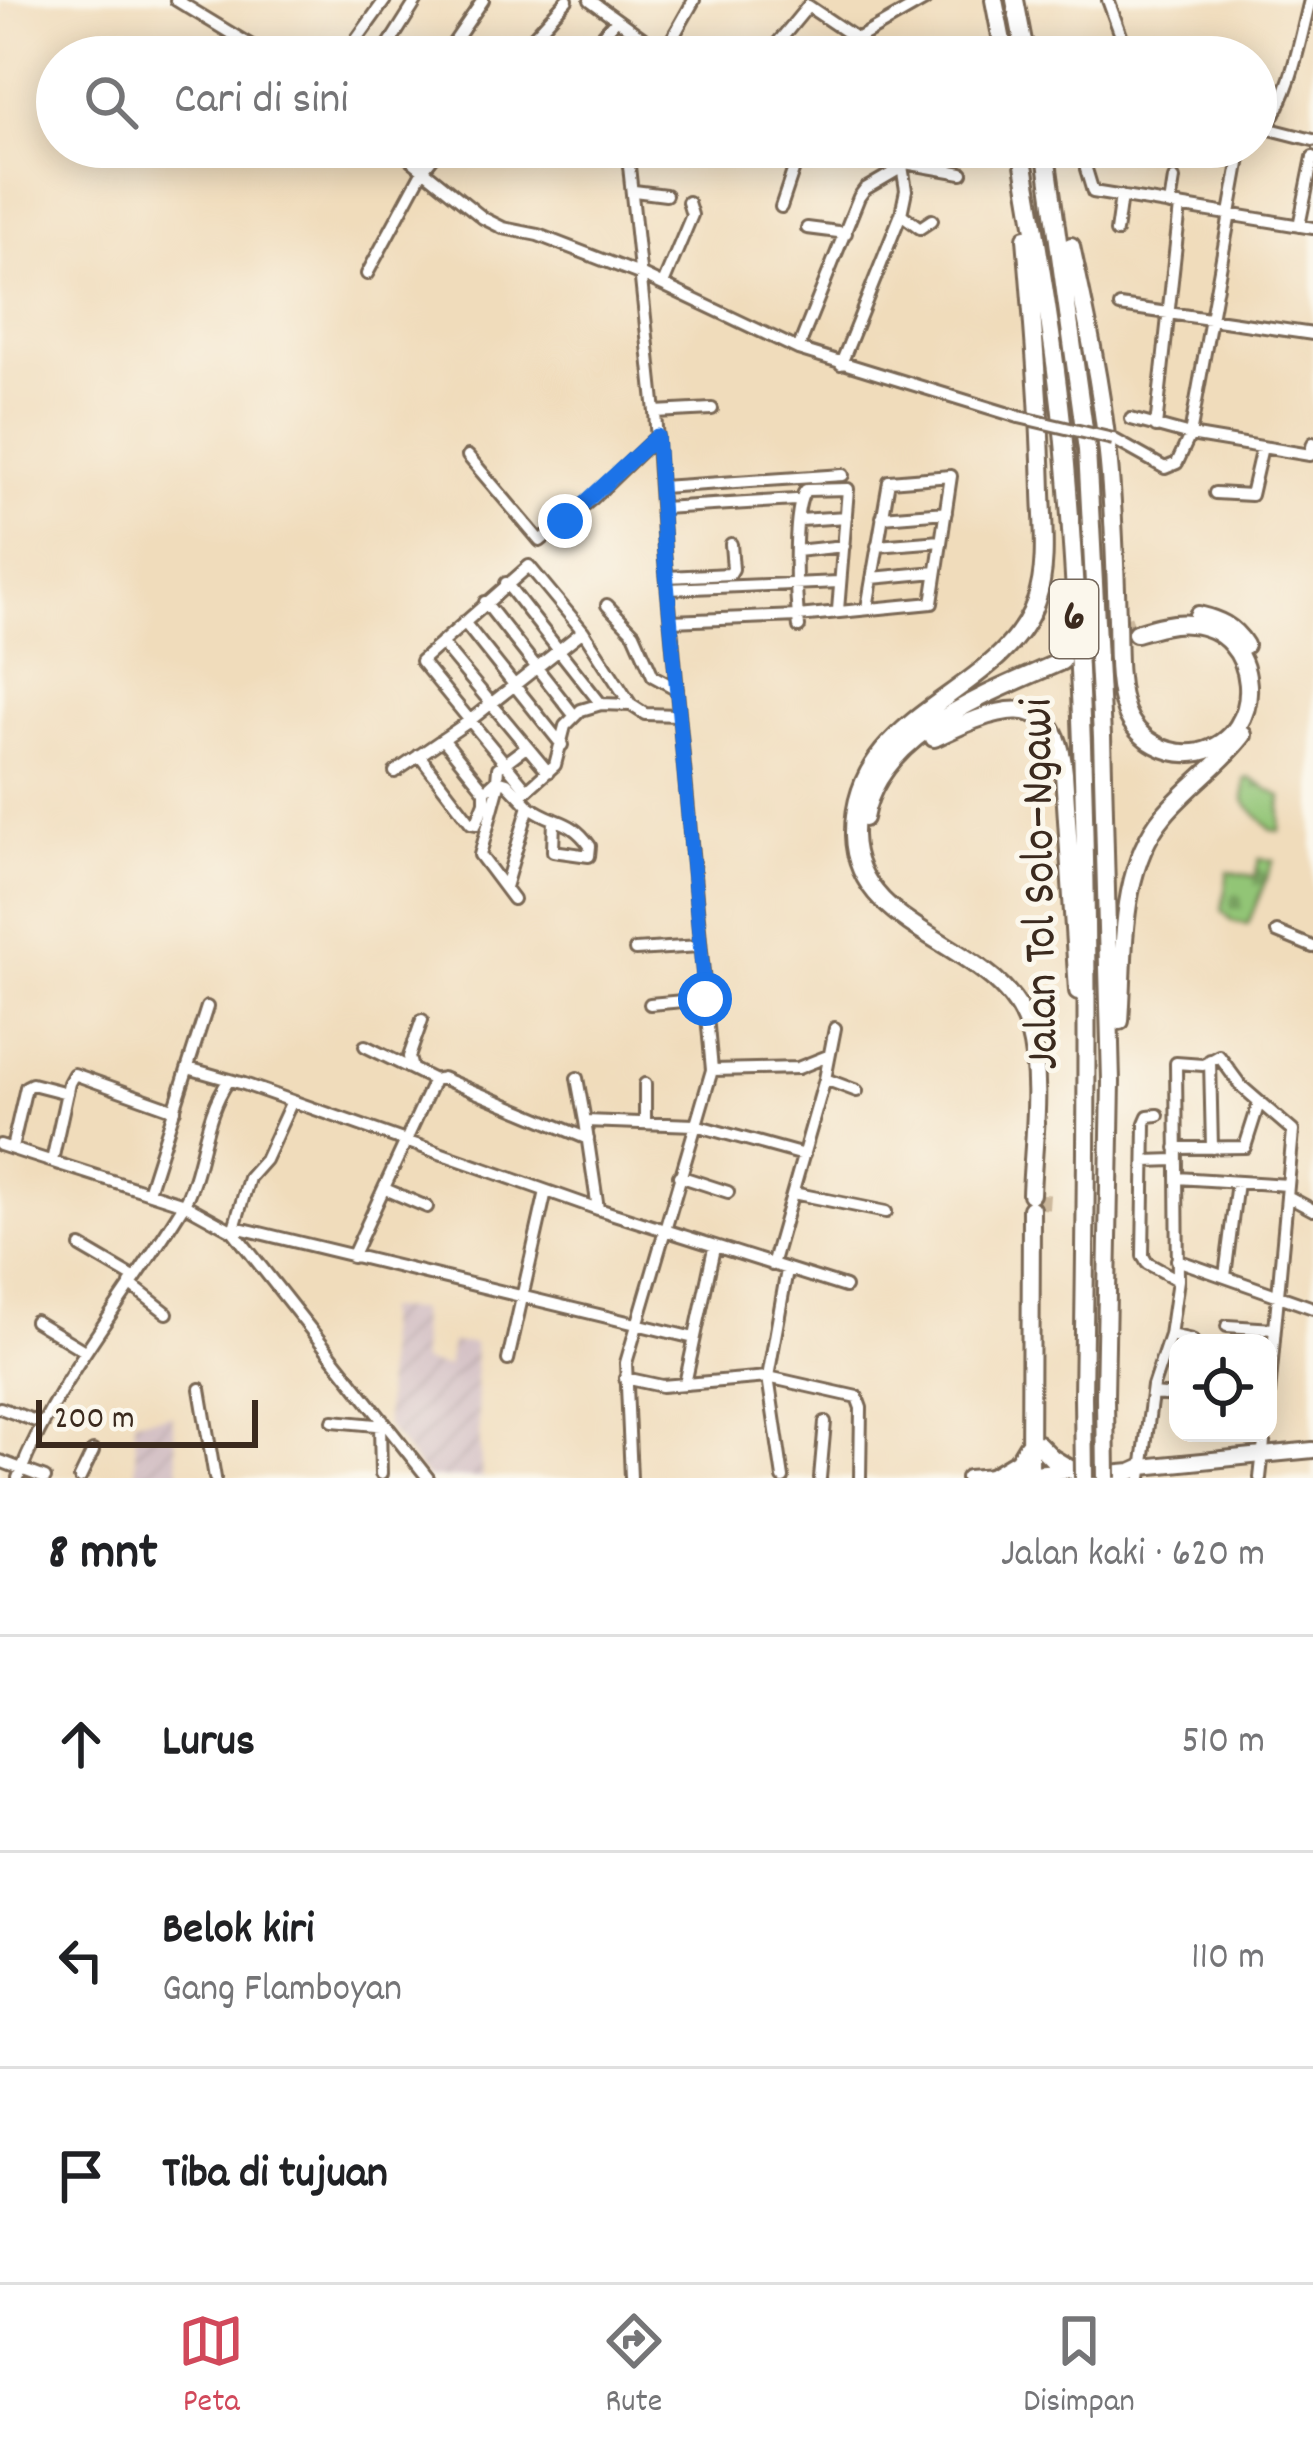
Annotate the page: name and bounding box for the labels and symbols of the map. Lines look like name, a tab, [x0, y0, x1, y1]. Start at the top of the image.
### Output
route end	[538, 494, 592, 548]
road number: 6	[1050, 580, 1098, 658]
street label: Jalan Tol Solo–Ngawi	[1005, 698, 1081, 1070]
route start	[678, 972, 732, 1026]
scale bar	[36, 1394, 258, 1447]

